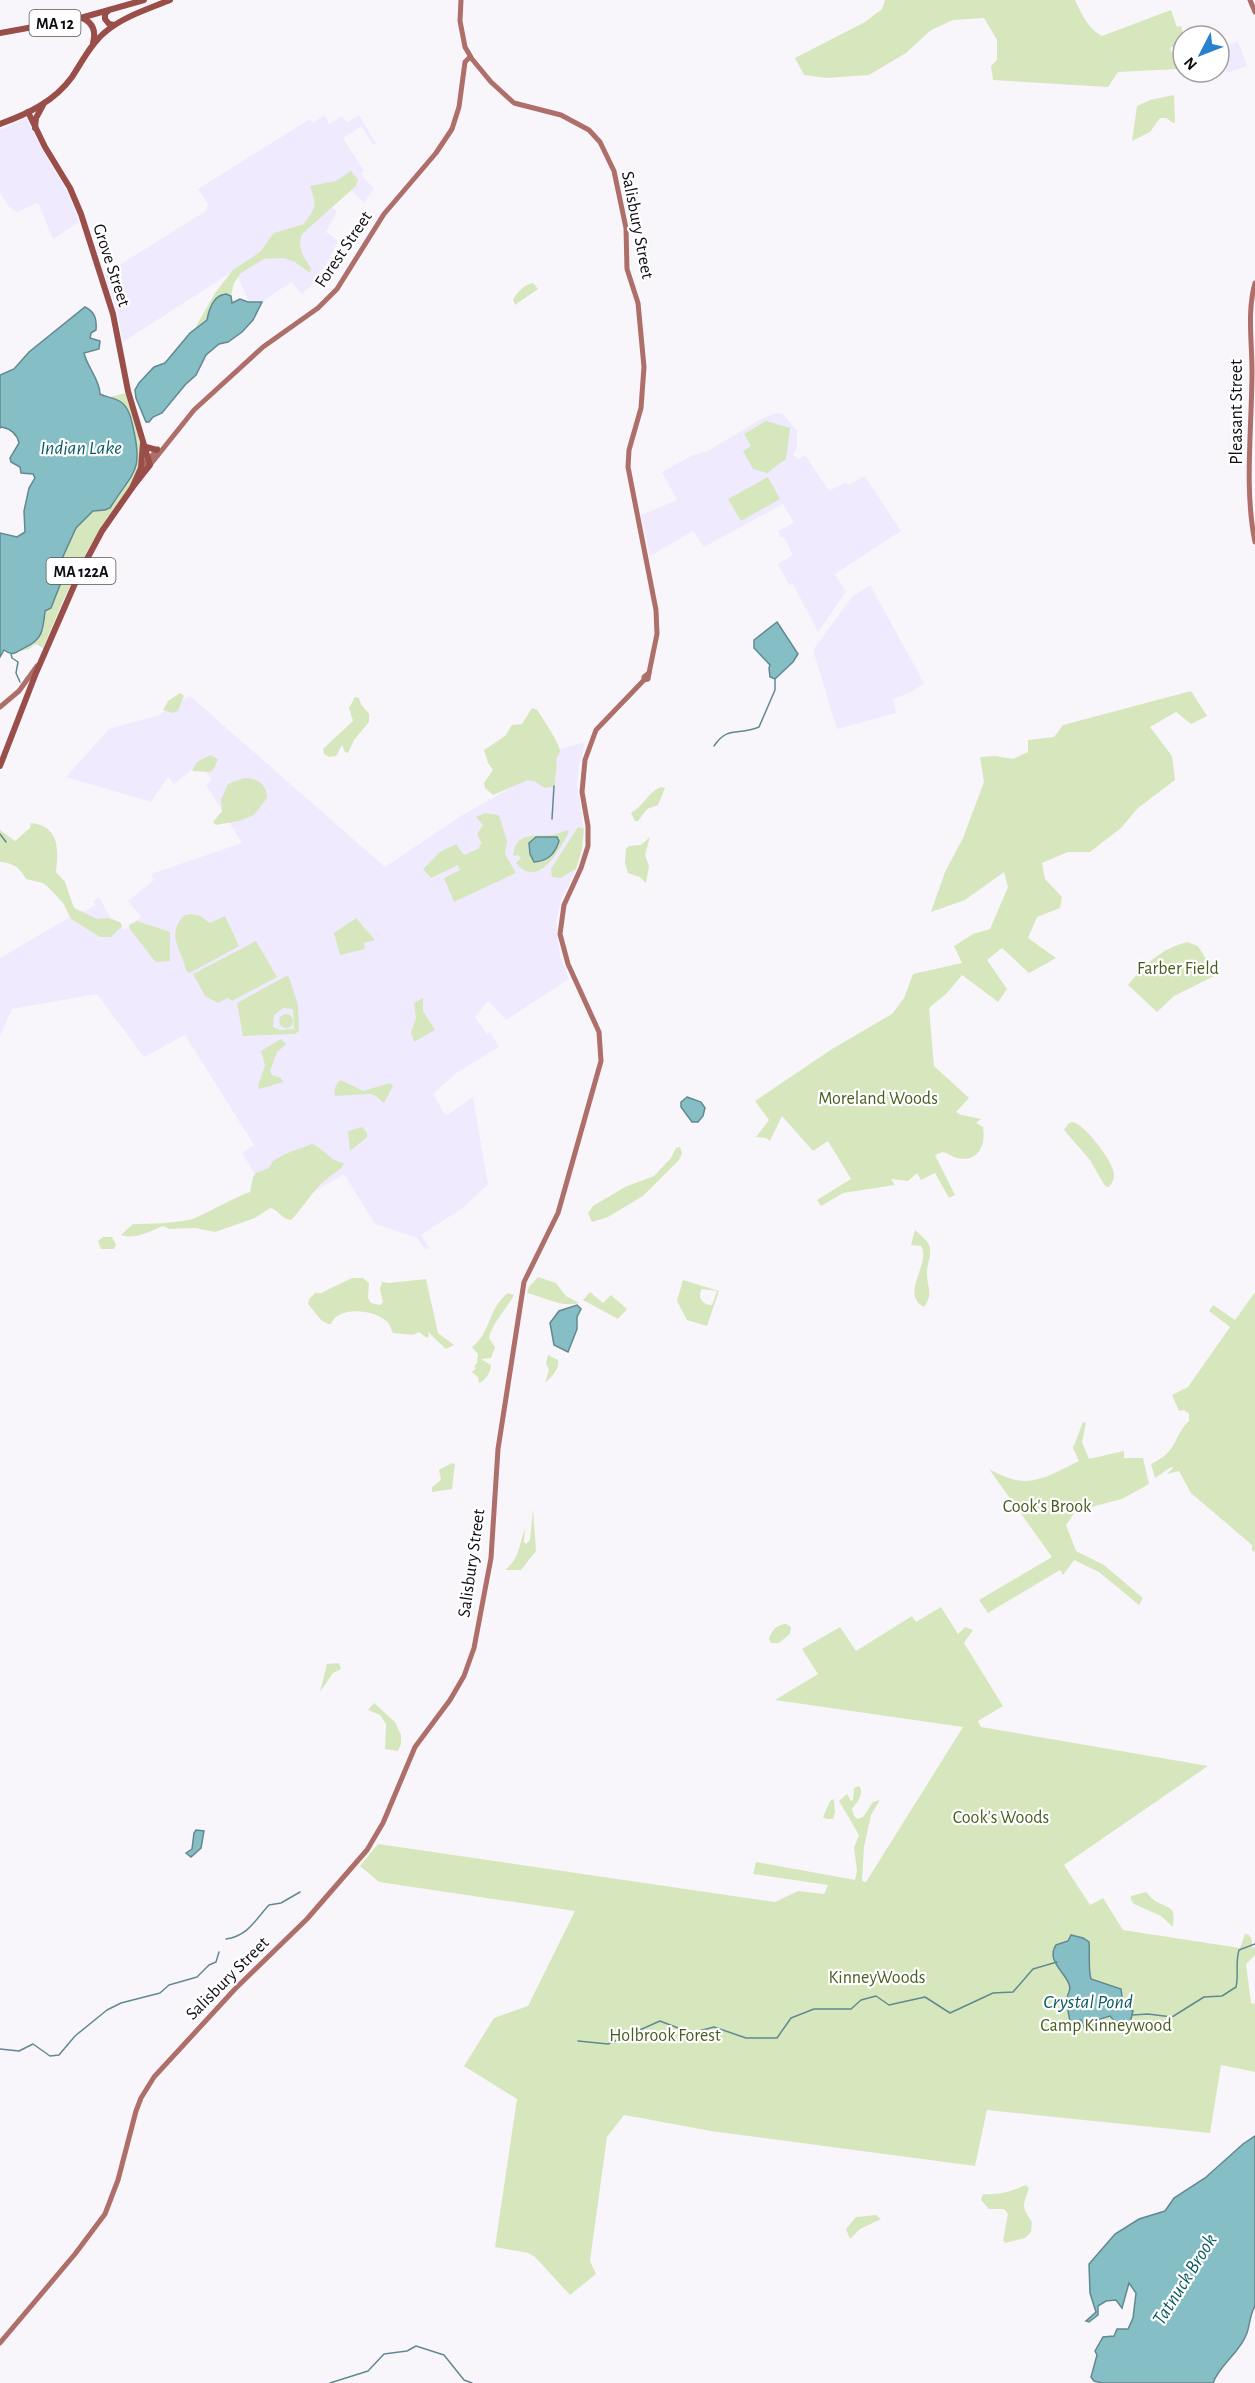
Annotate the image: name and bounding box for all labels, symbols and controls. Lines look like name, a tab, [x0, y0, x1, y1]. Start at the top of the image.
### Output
road number: MA 12	[29, 10, 80, 36]
north arrow	[1171, 24, 1231, 84]
text: N	[1181, 54, 1200, 73]
street label: Salisbury Street	[618, 170, 656, 281]
street label: Forest Street	[312, 208, 376, 291]
street label: Grove Street	[89, 222, 133, 309]
street label: Pleasant Street	[1228, 359, 1246, 465]
water label: Indian Lake	[40, 438, 122, 458]
road number: MA 122A	[46, 558, 116, 584]
park label: Farber Field	[1137, 960, 1219, 978]
park label: Moreland Woods	[818, 1090, 938, 1108]
park label: Cook's Brook	[1003, 1498, 1092, 1516]
street label: Salisbury Street	[455, 1508, 489, 1618]
park label: Cook's Woods	[953, 1809, 1049, 1827]
street label: Salisbury Street	[183, 1934, 273, 2024]
park label: KinneyWoods	[829, 1969, 925, 1987]
water label: Crystal Pond	[1043, 1992, 1133, 2012]
park label: Camp Kinneywood	[1040, 2017, 1172, 2035]
park label: Holbrook Forest	[609, 2027, 721, 2045]
water label: Tatnuck Brook	[1149, 2230, 1221, 2329]

